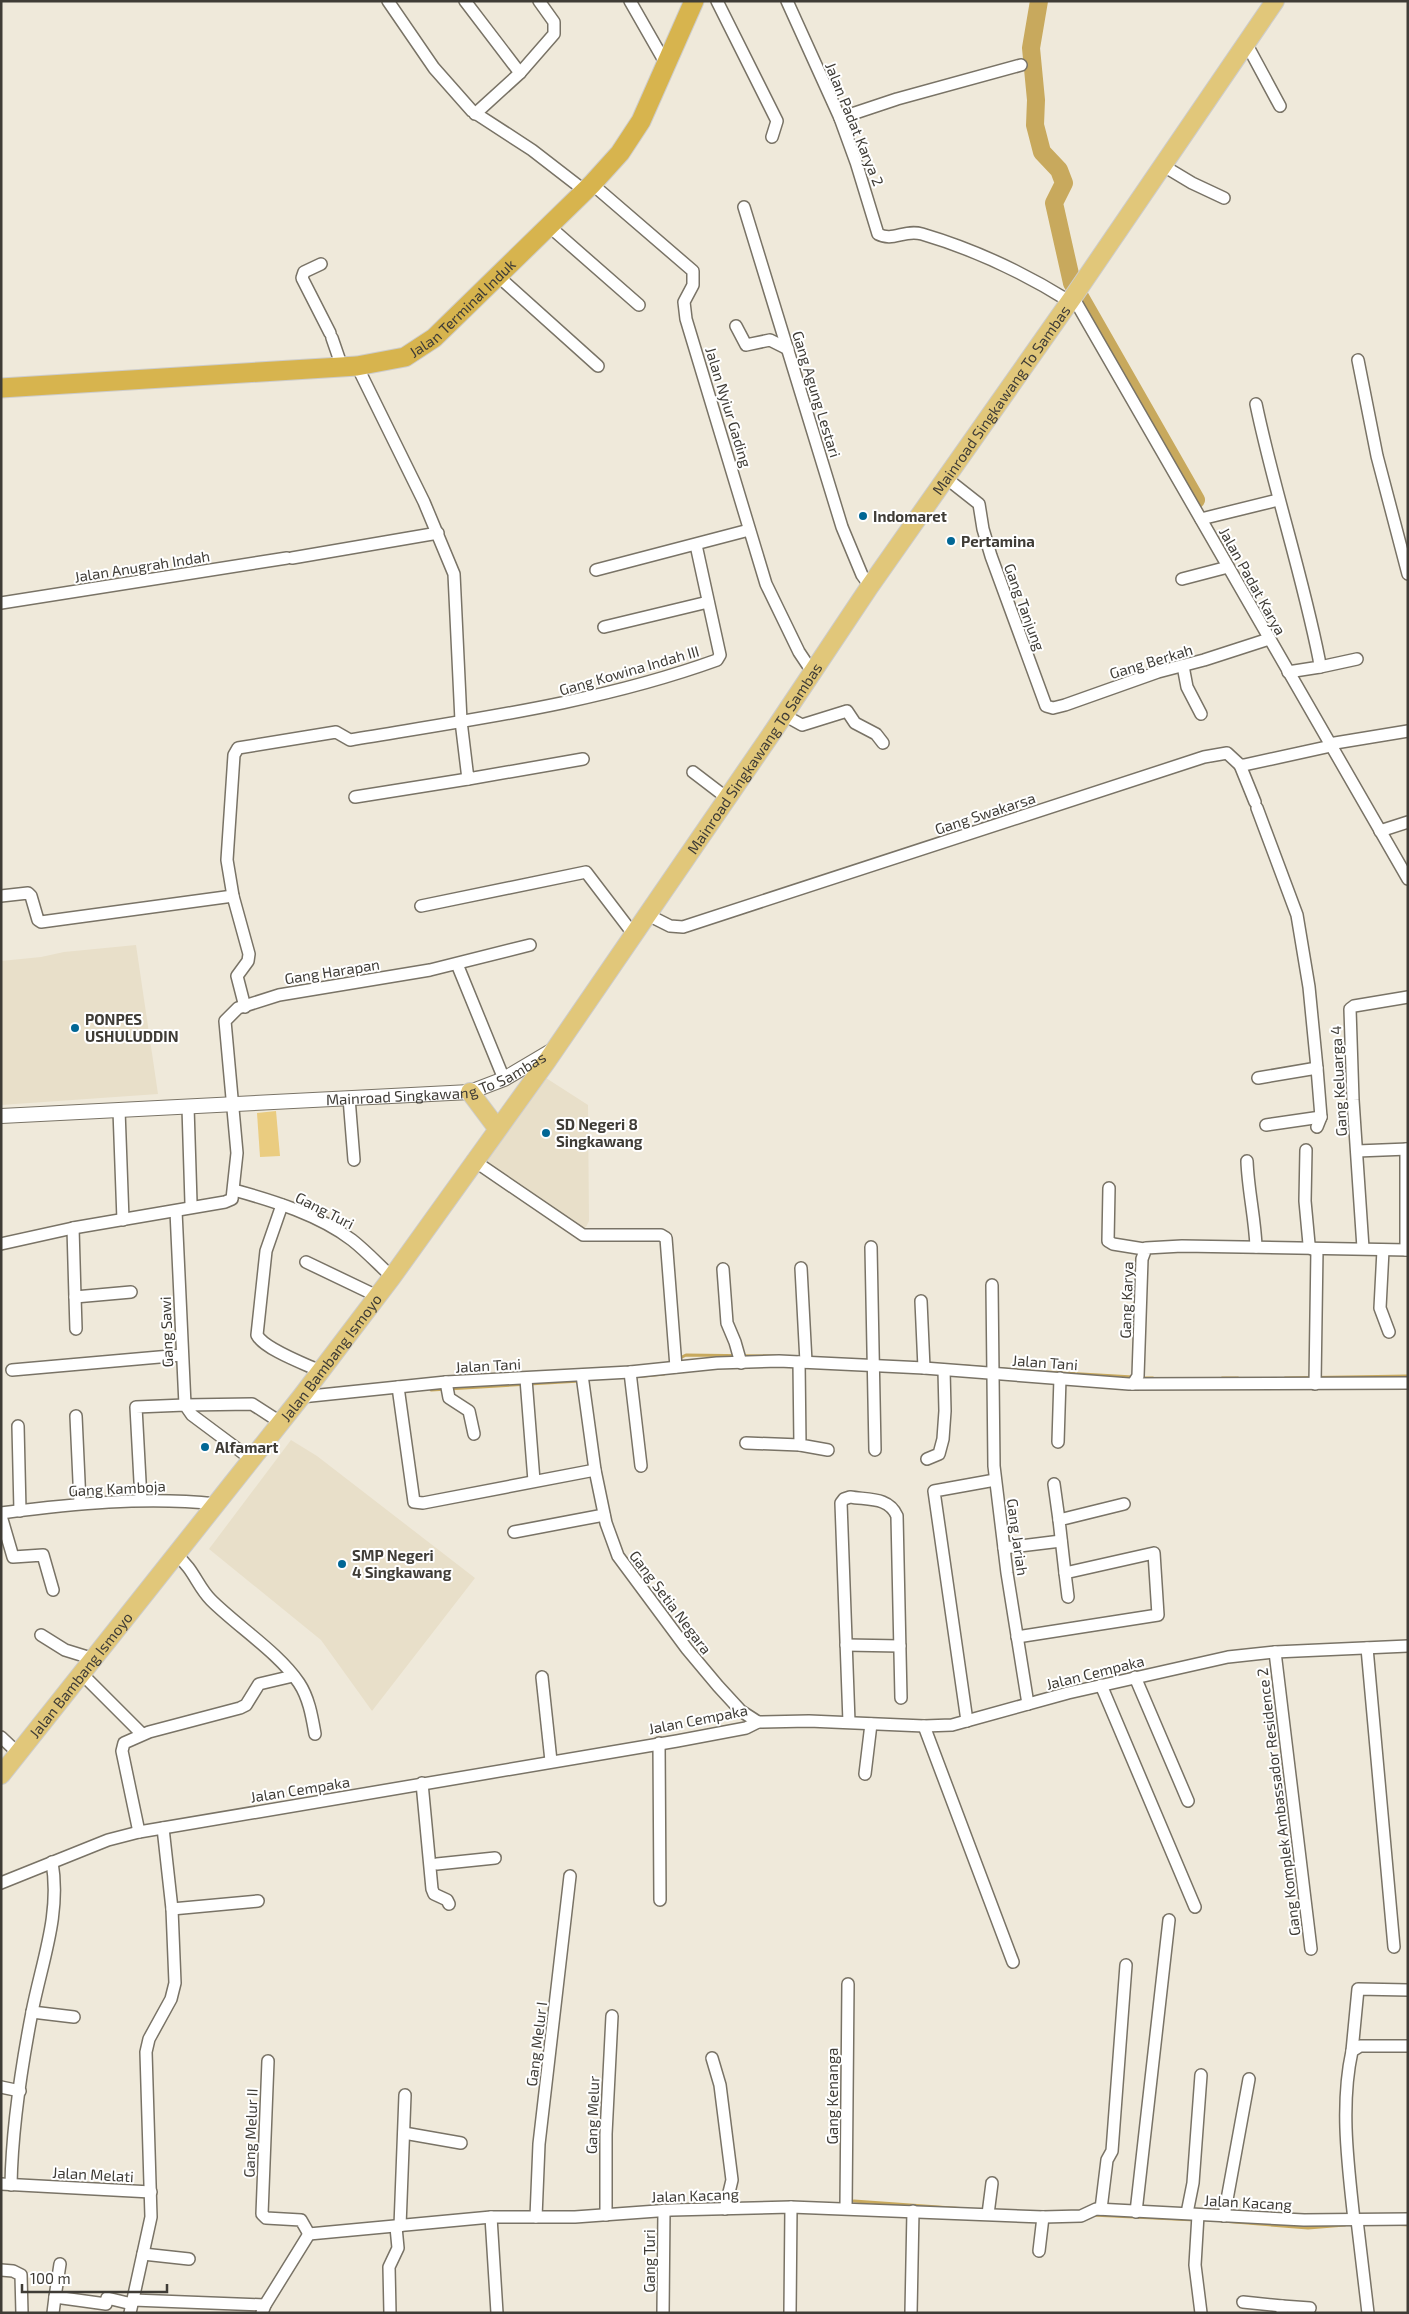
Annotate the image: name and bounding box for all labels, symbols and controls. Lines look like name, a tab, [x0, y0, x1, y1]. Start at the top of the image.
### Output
street label: Jalan Padat Karya 2	[822, 59, 888, 189]
street label: Jalan Terminal Induk	[406, 255, 519, 361]
street label: Mainroad Singkawang To Sambas	[928, 302, 1074, 498]
street label: Gang Agung Lestari	[789, 329, 845, 459]
street label: Jalan Nyiur Gading	[702, 345, 756, 470]
place label: Indomaret	[873, 507, 947, 525]
marker: Indomaret	[857, 510, 869, 522]
street label: Jalan Padat Karya	[1216, 524, 1290, 638]
place label: Pertamina	[961, 532, 1035, 550]
marker: Pertamina	[945, 535, 957, 547]
street label: Jalan Anugrah Indah	[73, 546, 211, 586]
street label: Gang Tanjung	[1000, 561, 1049, 654]
street label: Gang Berkah	[1107, 640, 1195, 682]
street label: Gang Kowina Indah III	[557, 641, 701, 699]
street label: Mainroad Singkawang To Sambas	[683, 659, 825, 857]
street label: Gang Swakarsa	[932, 788, 1038, 838]
street label: Gang Harapan	[283, 955, 381, 987]
place label: PONPES USHULUDDIN	[85, 1010, 179, 1045]
marker: PONPES USHULUDDIN	[69, 1022, 81, 1034]
street label: Gang Keluarga 4	[1326, 1025, 1350, 1137]
street label: Mainroad Singkawang To Sambas	[325, 1047, 549, 1108]
place label: SD Negeri 8 Singkawang	[556, 1115, 643, 1150]
marker: SD Negeri 8 Singkawang	[540, 1127, 552, 1139]
street label: Gang Turi	[293, 1188, 357, 1232]
street label: Gang Karya	[1116, 1261, 1136, 1339]
street label: Jalan Bambang Ismoyo	[276, 1290, 385, 1425]
street label: Gang Sawi	[156, 1296, 176, 1368]
street label: Jalan Tani	[1012, 1351, 1078, 1373]
street label: Jalan Tani	[455, 1354, 521, 1376]
place label: Alfamart	[215, 1438, 278, 1456]
marker: Alfamart	[199, 1441, 211, 1453]
street label: Gang Kamboja	[68, 1476, 166, 1501]
street label: Gang Jariah	[1004, 1497, 1032, 1577]
place label: SMP Negeri 4 Singkawang	[352, 1546, 452, 1581]
street label: Gang Setia Negara	[626, 1547, 716, 1657]
marker: SMP Negeri 4 Singkawang	[336, 1558, 348, 1570]
street label: Jalan Bambang Ismoyo	[25, 1608, 136, 1741]
street label: Jalan Cempaka	[1044, 1651, 1146, 1693]
street label: Gang Komplek Ambassador Residence 2	[1253, 1667, 1303, 1937]
street label: Jalan Cempaka	[647, 1701, 749, 1737]
street label: Jalan Cempaka	[249, 1772, 351, 1806]
street label: Gang Melur I	[522, 2001, 550, 2087]
street label: Gang Kenanga	[823, 2047, 841, 2145]
street label: Gang Melur	[582, 2076, 602, 2154]
street label: Gang Melur II	[239, 2088, 261, 2178]
street label: Jalan Melati	[52, 2163, 134, 2185]
street label: Jalan Kacang	[651, 2184, 740, 2206]
street label: Jalan Kacang	[1204, 2191, 1293, 2213]
street label: Gang Turi	[640, 2229, 658, 2293]
scale bar	[22, 2262, 168, 2294]
text: 100 m	[30, 2269, 71, 2287]

